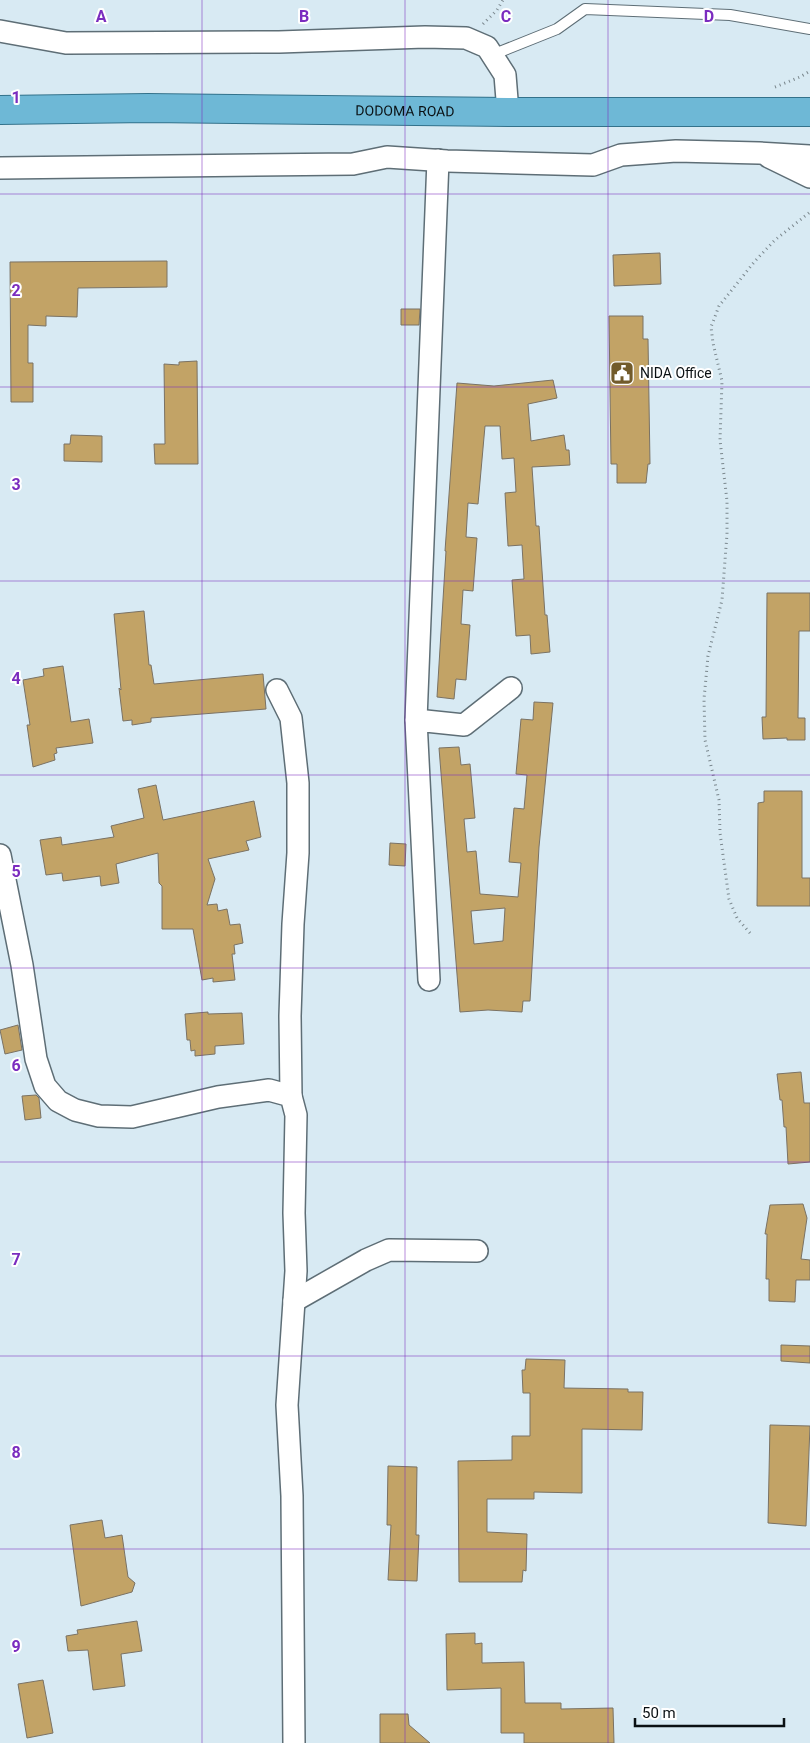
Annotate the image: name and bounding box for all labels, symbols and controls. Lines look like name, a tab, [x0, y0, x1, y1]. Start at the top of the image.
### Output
text: A	[96, 7, 107, 26]
text: B	[299, 7, 309, 26]
text: C	[501, 7, 511, 26]
text: D	[704, 7, 714, 26]
text: 1	[11, 88, 21, 107]
street label: DODOMA ROAD	[355, 102, 455, 119]
text: 2	[11, 281, 21, 300]
public building icon: NIDA Office	[609, 360, 635, 386]
place label: NIDA Office	[640, 365, 712, 381]
text: 3	[11, 475, 21, 494]
text: 4	[11, 669, 21, 688]
text: 5	[11, 862, 21, 881]
text: 6	[11, 1056, 21, 1075]
text: 7	[11, 1250, 21, 1269]
text: 8	[11, 1443, 21, 1462]
text: 9	[11, 1637, 21, 1656]
scale bar	[635, 1696, 784, 1728]
text: 50 m	[642, 1704, 676, 1722]

